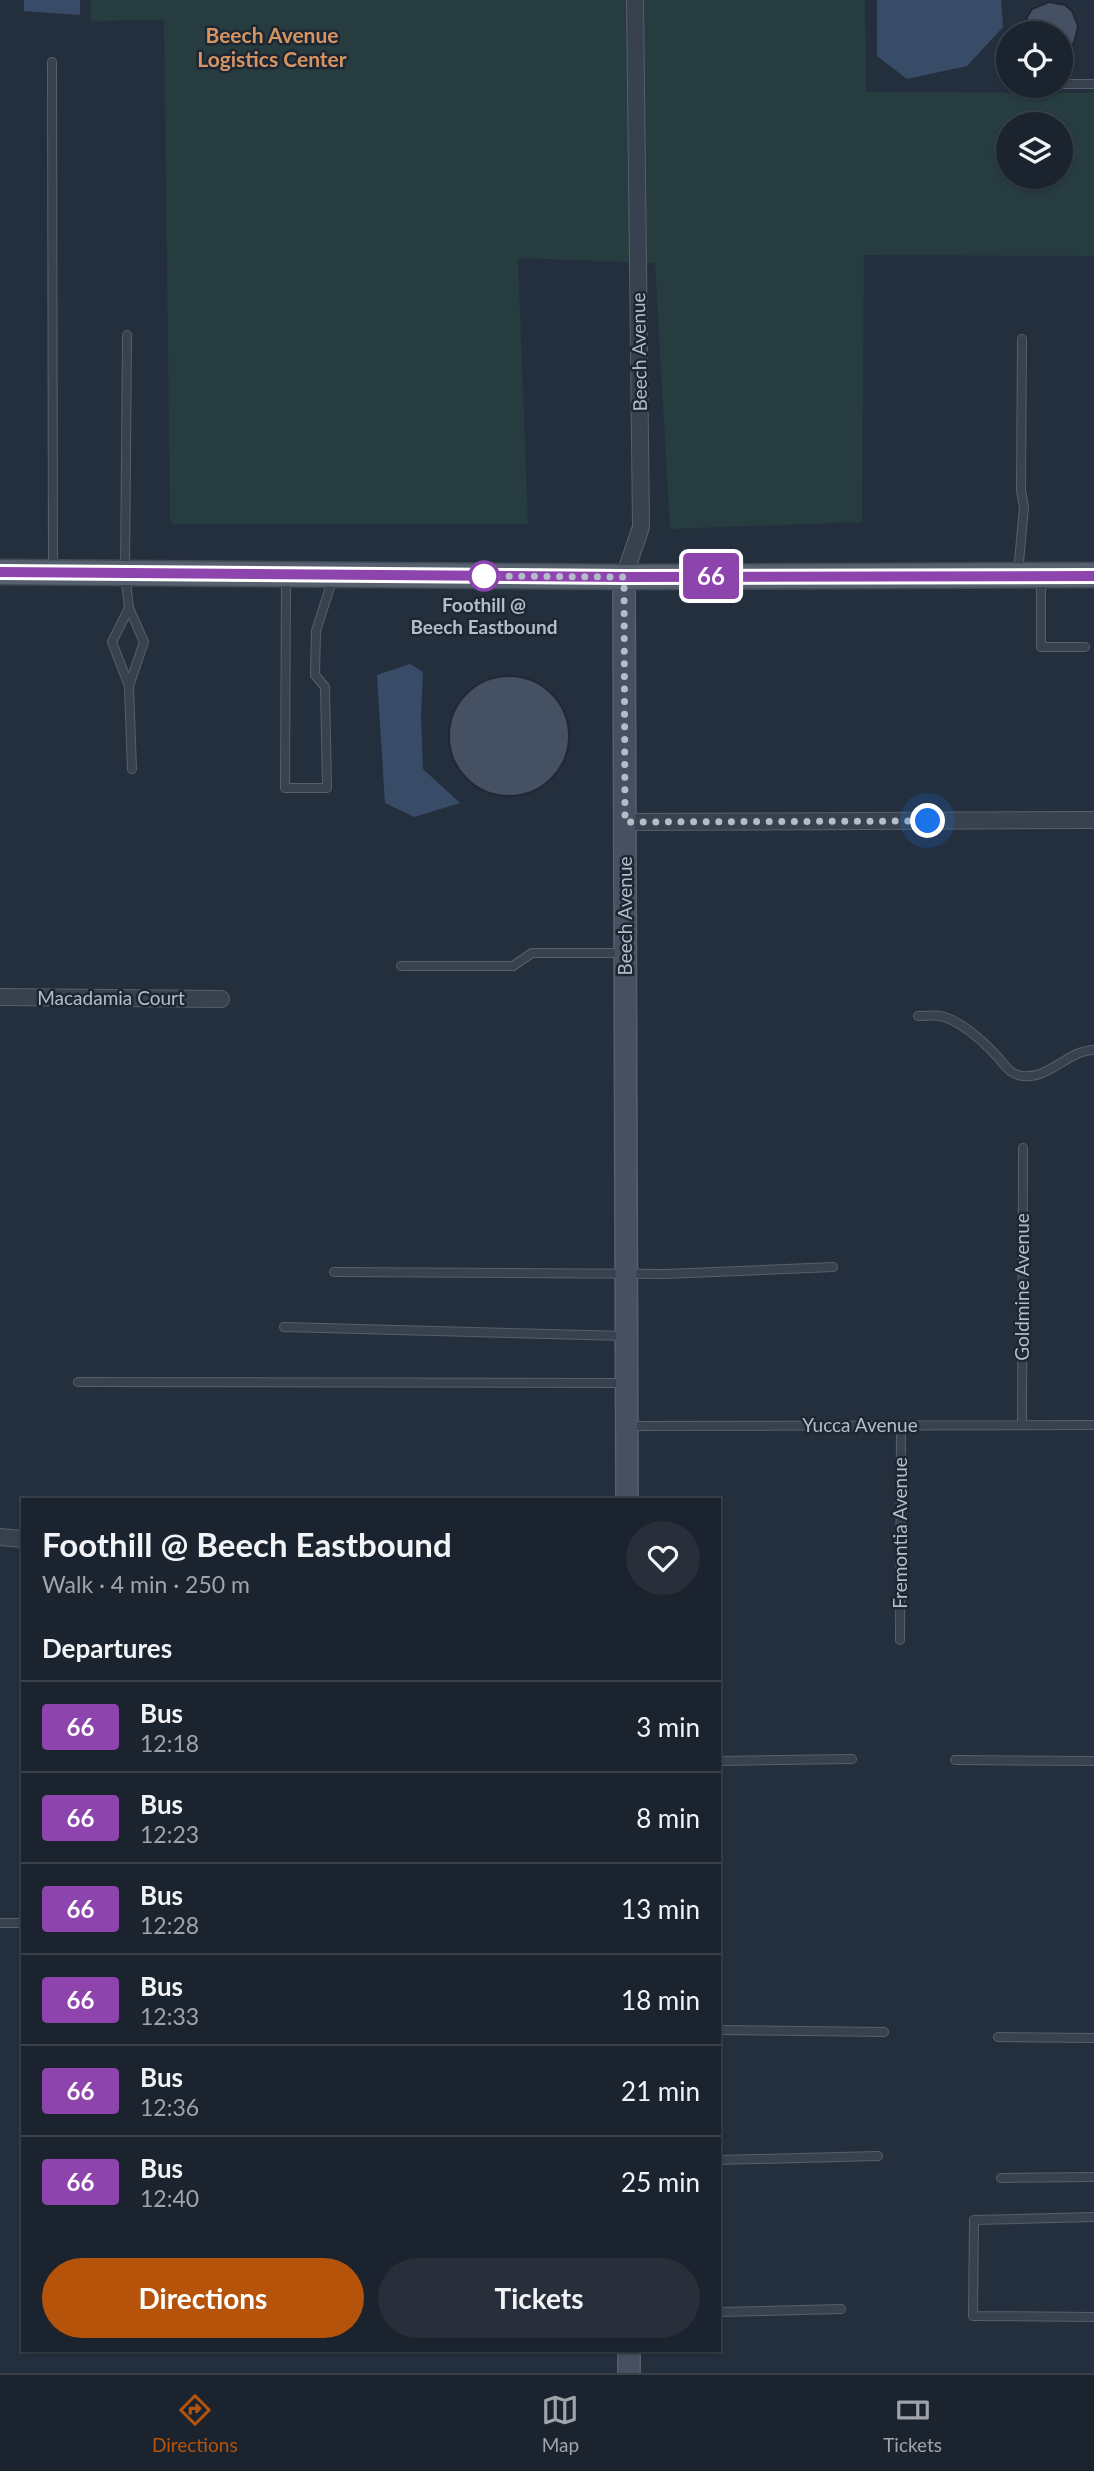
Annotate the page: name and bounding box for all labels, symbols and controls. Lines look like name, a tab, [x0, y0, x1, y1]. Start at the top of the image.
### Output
map controls	[996, 21, 1073, 189]
button: locate	[996, 21, 1073, 98]
district label: Beech Avenue Logistics Center	[197, 22, 347, 71]
button: layers	[996, 112, 1073, 189]
street label: Beech Avenue	[626, 292, 651, 412]
line badge: 66	[680, 553, 742, 599]
marker: Foothill @ Beech Eastbound	[469, 561, 499, 591]
text: 66	[697, 561, 725, 590]
place label: Foothill @ Beech Eastbound	[410, 593, 558, 638]
your location	[910, 803, 945, 838]
street label: Beech Avenue	[613, 856, 636, 976]
street label: Macadamia Court	[37, 986, 185, 1009]
street label: Goldmine Avenue	[1010, 1213, 1033, 1361]
street label: Yucca Avenue	[802, 1413, 918, 1436]
street label: Fremontia Avenue	[888, 1457, 911, 1609]
button: heart	[626, 1521, 700, 1595]
text: Foothill @ Beech Eastbound	[42, 1524, 452, 1564]
text: Walk · 4 min · 250 m	[42, 1570, 250, 1598]
text: Departures	[42, 1632, 172, 1664]
text: Bus	[140, 1697, 183, 1729]
text: 3 min	[636, 1711, 700, 1743]
text: 66	[67, 1712, 94, 1741]
text: 12:18	[140, 1729, 199, 1757]
text: Bus	[140, 1788, 183, 1820]
text: 8 min	[636, 1802, 700, 1834]
text: 66	[67, 1803, 94, 1832]
text: 12:23	[140, 1820, 199, 1848]
text: Bus	[140, 1879, 183, 1911]
text: 13 min	[621, 1893, 700, 1925]
text: 66	[67, 1894, 94, 1923]
text: 12:28	[140, 1911, 199, 1939]
text: Bus	[140, 1970, 183, 2002]
text: 18 min	[621, 1984, 700, 2016]
text: 66	[67, 1985, 94, 2014]
text: 12:33	[140, 2002, 199, 2030]
text: Bus	[140, 2061, 183, 2093]
text: 21 min	[621, 2075, 700, 2107]
text: 66	[67, 2076, 94, 2105]
text: 12:36	[140, 2093, 199, 2121]
text: Bus	[140, 2152, 183, 2184]
text: 25 min	[621, 2166, 700, 2198]
text: 66	[67, 2167, 94, 2196]
text: 12:40	[140, 2184, 199, 2212]
button: Directions	[42, 2258, 364, 2338]
button: Tickets	[378, 2258, 700, 2338]
tab: Directions	[152, 2391, 238, 2456]
tab: Map	[541, 2391, 579, 2456]
tab: Tickets	[883, 2391, 942, 2456]

